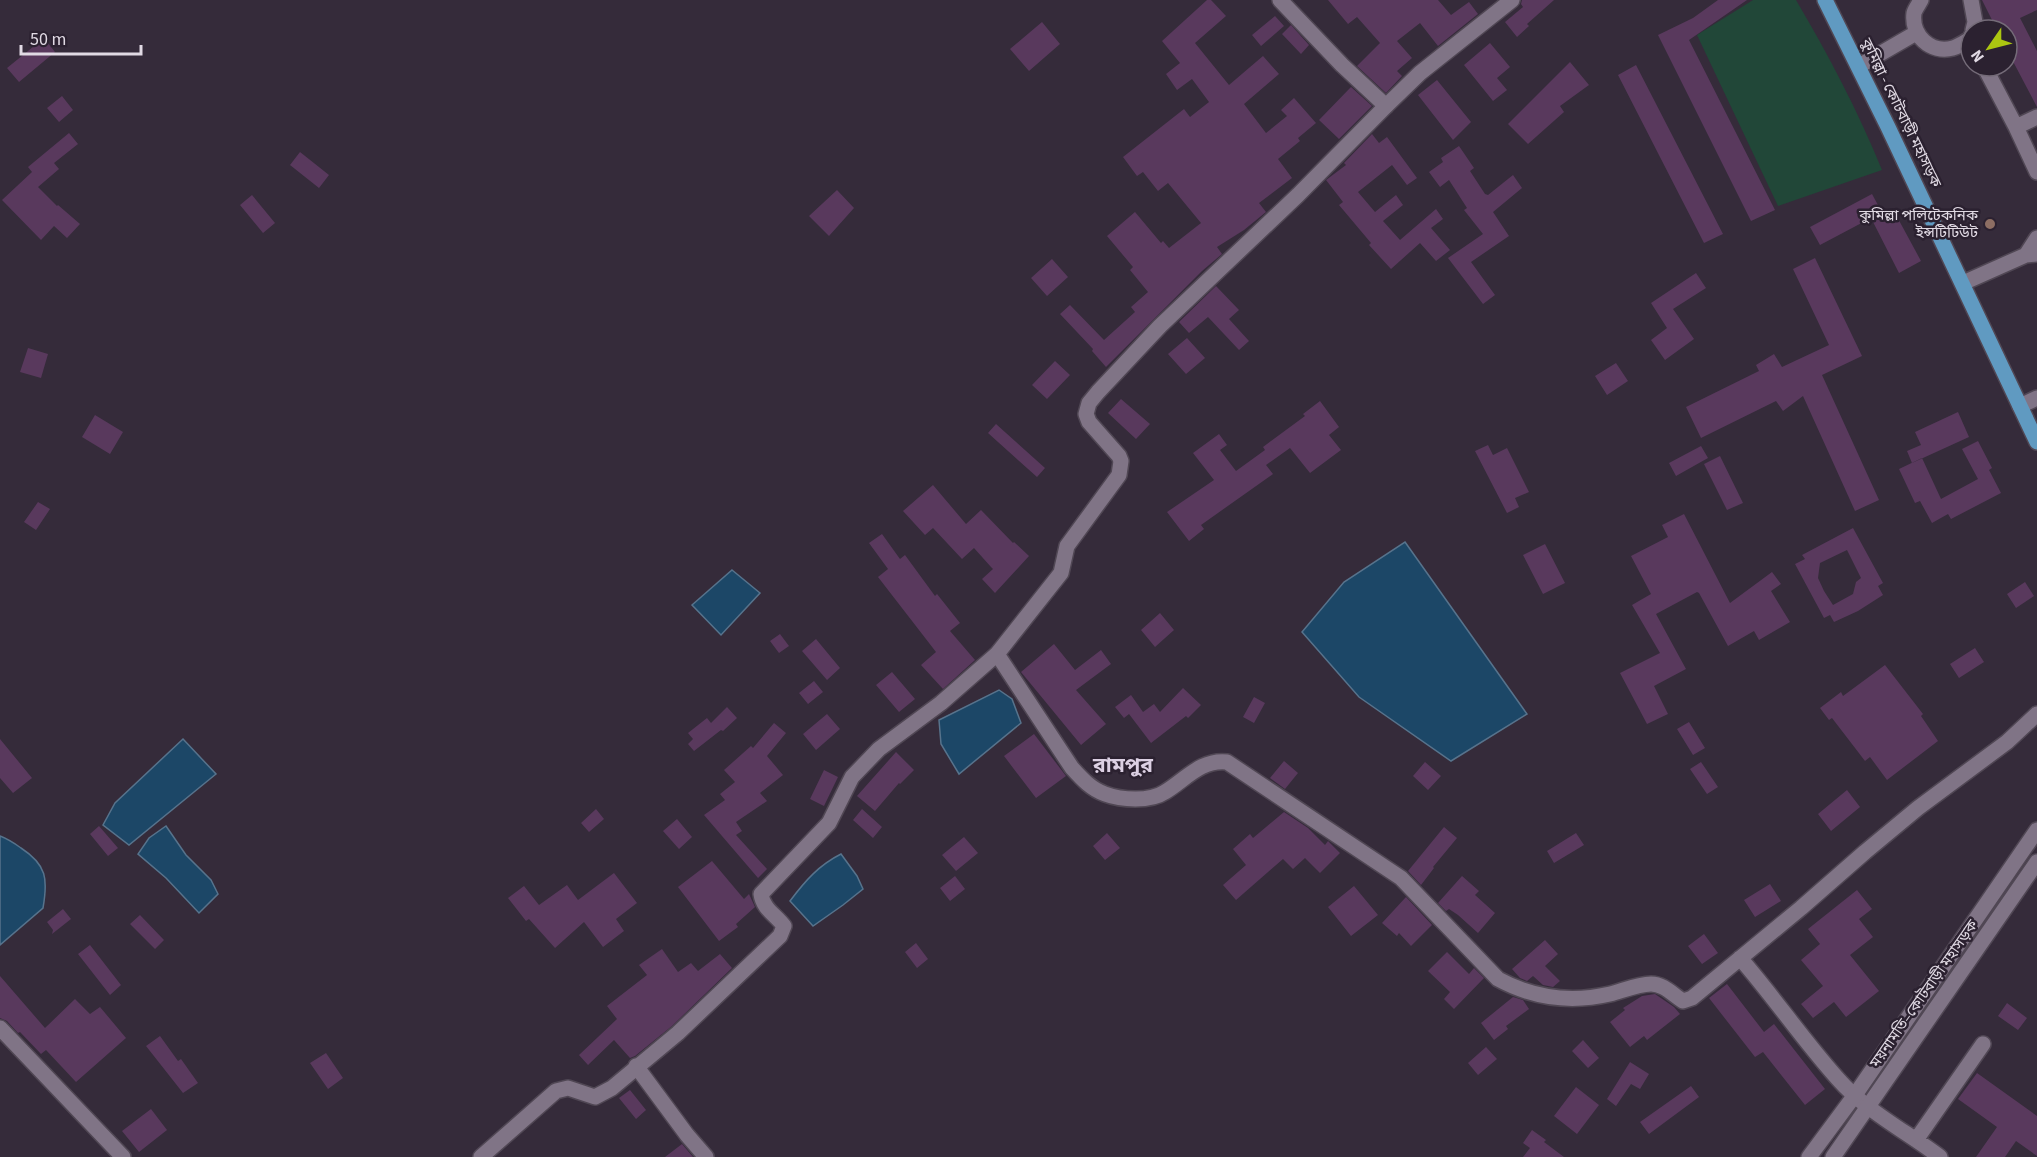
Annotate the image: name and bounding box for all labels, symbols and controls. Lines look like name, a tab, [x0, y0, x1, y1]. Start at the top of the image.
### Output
scale bar	[21, 18, 141, 56]
north arrow	[1959, 18, 2019, 78]
text: 50 m	[30, 27, 66, 52]
street label: কুমিল্লা - কোটবাড়ী মহাসড়ক	[1855, 34, 1947, 192]
text: N	[1965, 45, 1990, 67]
place label: কুমিল্লা পলিটেকনিক ইন্সটিটিউট	[1858, 205, 1979, 243]
marker: কুমিল্লা পলিটেকনিক ইন্সটিটিউট	[1983, 217, 1997, 231]
district label: রামপুর	[1092, 750, 1153, 780]
street label: ময়নামতি–কোটবাড়ী মহাসড়ক	[1864, 915, 1984, 1073]

